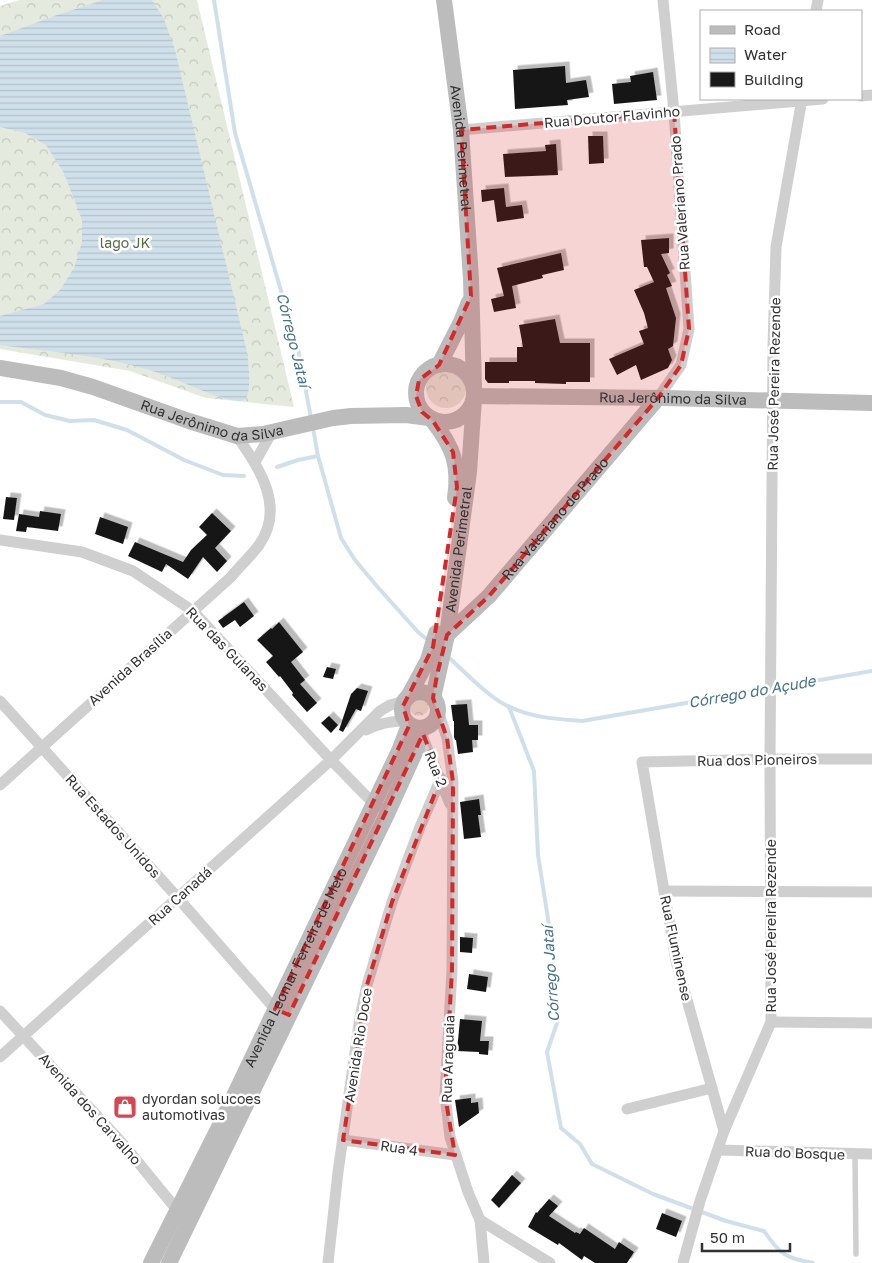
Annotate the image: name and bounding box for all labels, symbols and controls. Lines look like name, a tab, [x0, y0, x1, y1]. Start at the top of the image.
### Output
legend	[700, 10, 862, 100]
text: Road	[744, 20, 781, 38]
text: Water	[744, 45, 787, 63]
text: Building	[744, 70, 804, 88]
street label: Avenida Perimetral	[447, 84, 475, 212]
street label: Rua Doutor Flavinho	[543, 102, 681, 131]
street label: Rua Valeriano Prado	[666, 135, 693, 271]
park label: lago JK	[100, 234, 150, 251]
water label: Córrego Jataí	[273, 291, 315, 393]
street label: Rua José Pereira Rezende	[763, 297, 784, 471]
street label: Rua Jerônimo da Silva	[599, 388, 747, 408]
street label: Rua Jerônimo da Silva	[138, 396, 285, 445]
street label: Rua Valeriano do Prado	[498, 454, 612, 583]
street label: Avenida Perimetral	[441, 485, 475, 613]
street label: Rua das Guianas	[183, 603, 272, 694]
street label: Avenida Brasília	[84, 625, 175, 709]
water label: Córrego do Açude	[687, 671, 818, 712]
street label: Rua 2	[422, 748, 451, 789]
street label: Rua dos Pioneiros	[697, 750, 817, 769]
street label: Rua Estados Unidos	[62, 770, 164, 881]
street label: Rua José Pereira Rezende	[762, 839, 779, 1013]
street label: Rua Canadá	[144, 863, 215, 929]
street label: Avenida Leomar Ferreira de Melo	[240, 865, 350, 1070]
street label: Rua Fluminense	[657, 894, 696, 1002]
water label: Córrego Jataí	[537, 921, 563, 1023]
street label: Avenida Rio Doce	[340, 986, 375, 1103]
street label: Rua Araguaia	[437, 1015, 458, 1103]
street label: Avenida dos Carvalho	[36, 1049, 145, 1168]
place label: dyordan solucoes automotivas	[142, 1090, 261, 1123]
shop icon: dyordan solucoes automotivas	[112, 1094, 138, 1120]
street label: Rua 4	[379, 1136, 419, 1159]
street label: Rua do Bosque	[745, 1142, 845, 1163]
scale bar	[702, 1220, 790, 1252]
text: 50 m	[710, 1228, 745, 1246]

